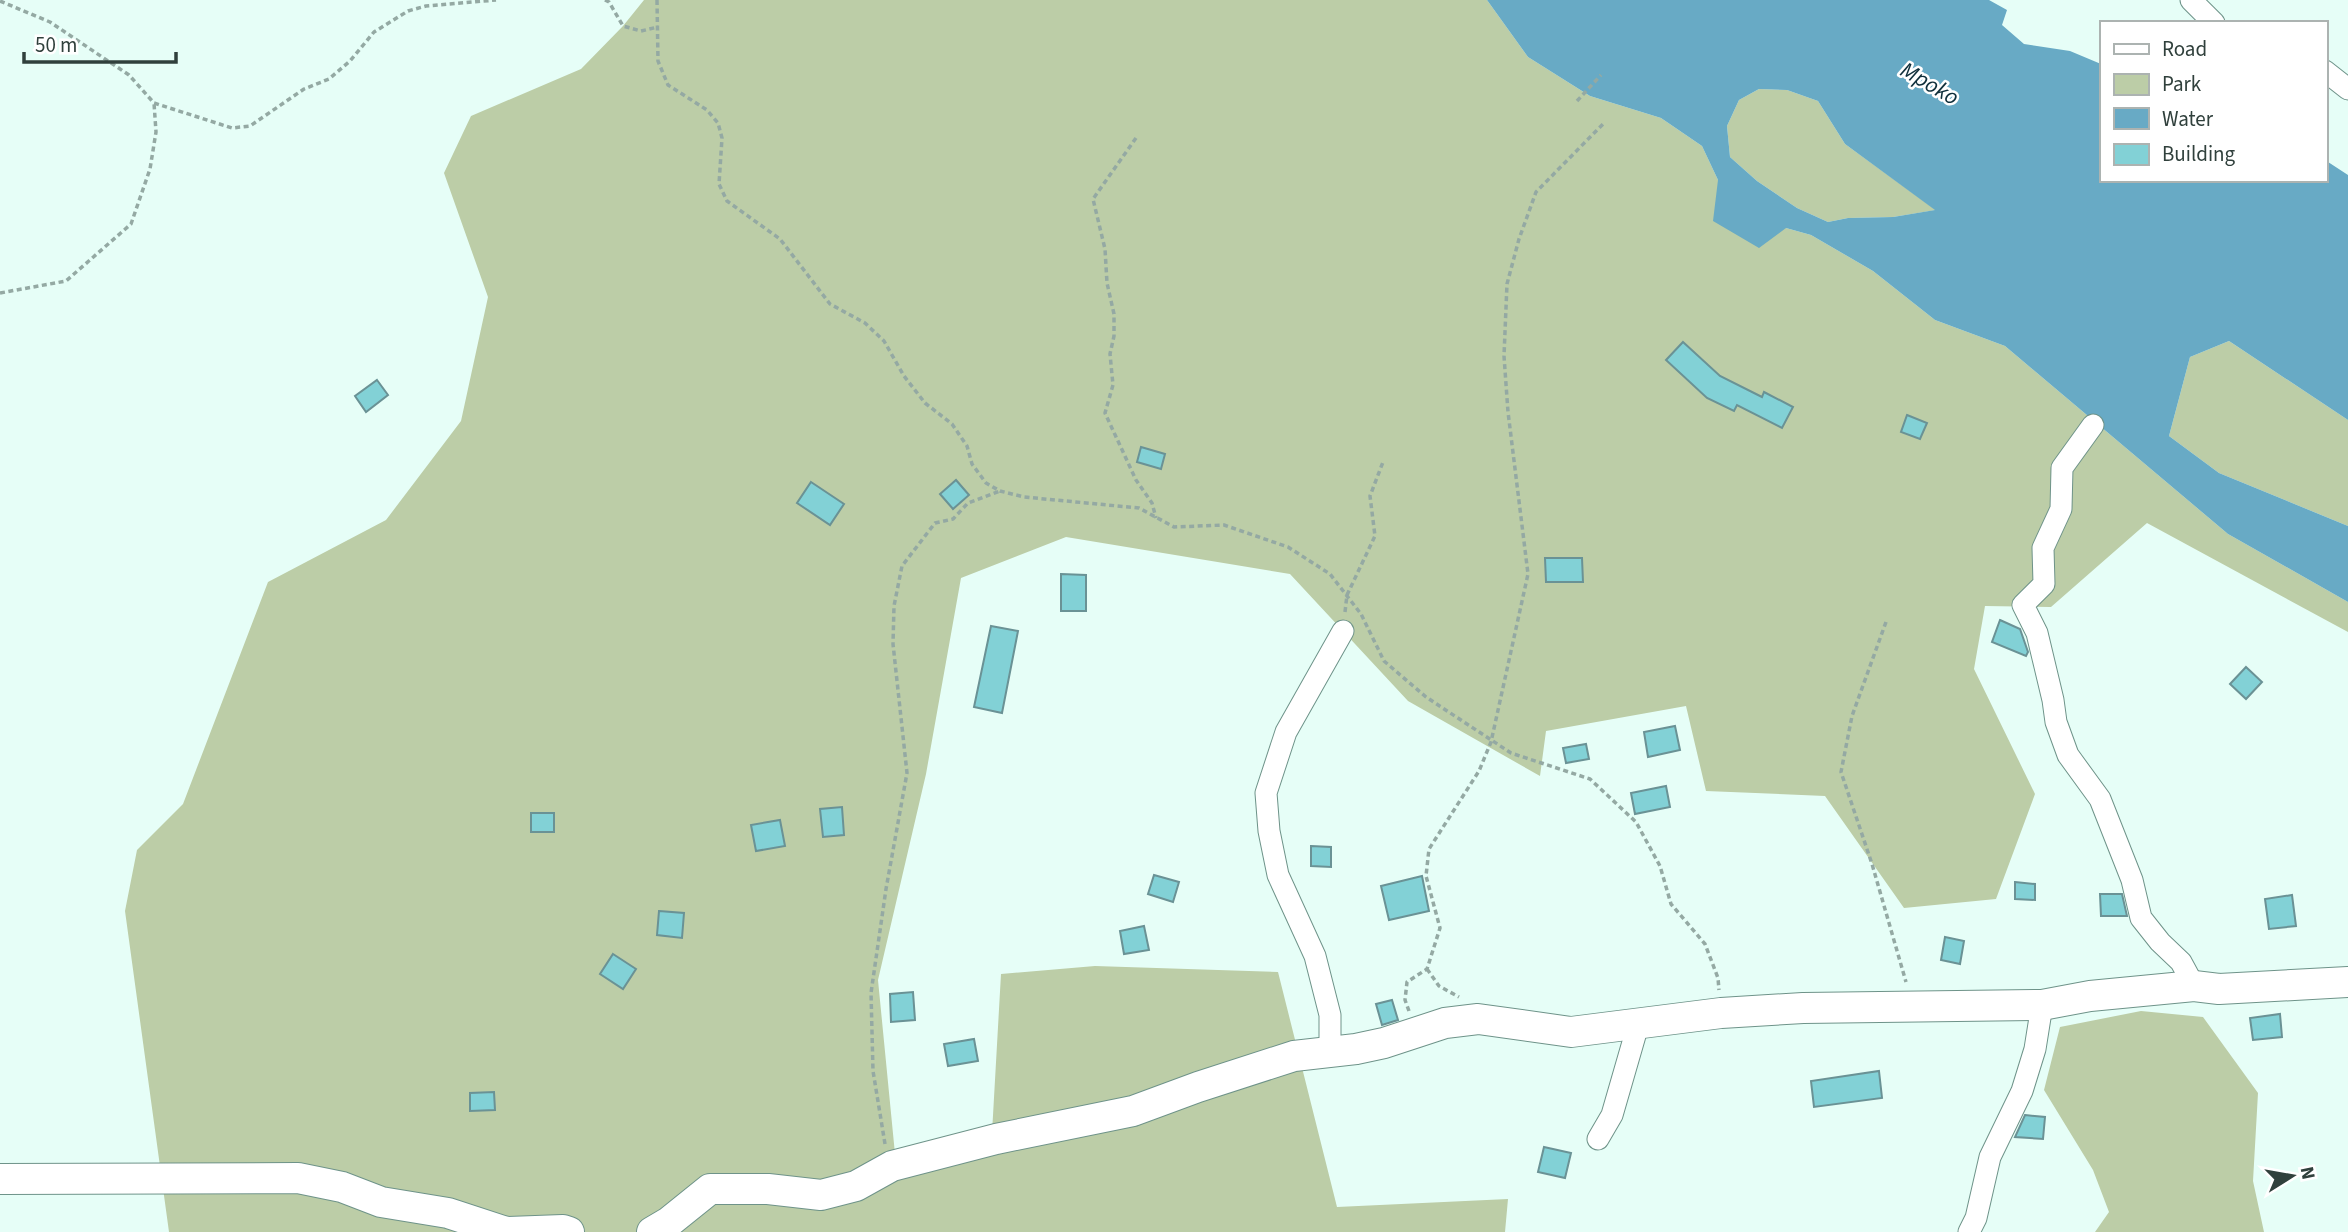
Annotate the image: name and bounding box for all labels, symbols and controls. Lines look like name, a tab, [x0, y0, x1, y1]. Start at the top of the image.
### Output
scale bar	[24, 21, 177, 65]
legend	[2100, 21, 2327, 182]
text: 50 m	[35, 30, 77, 60]
text: Road	[2162, 34, 2207, 64]
water label: Mpoko	[1894, 53, 1965, 113]
text: Park	[2162, 69, 2202, 99]
text: Water	[2162, 104, 2214, 134]
text: Building	[2162, 139, 2236, 169]
north arrow	[2257, 1141, 2327, 1211]
text: N	[2293, 1164, 2322, 1182]

